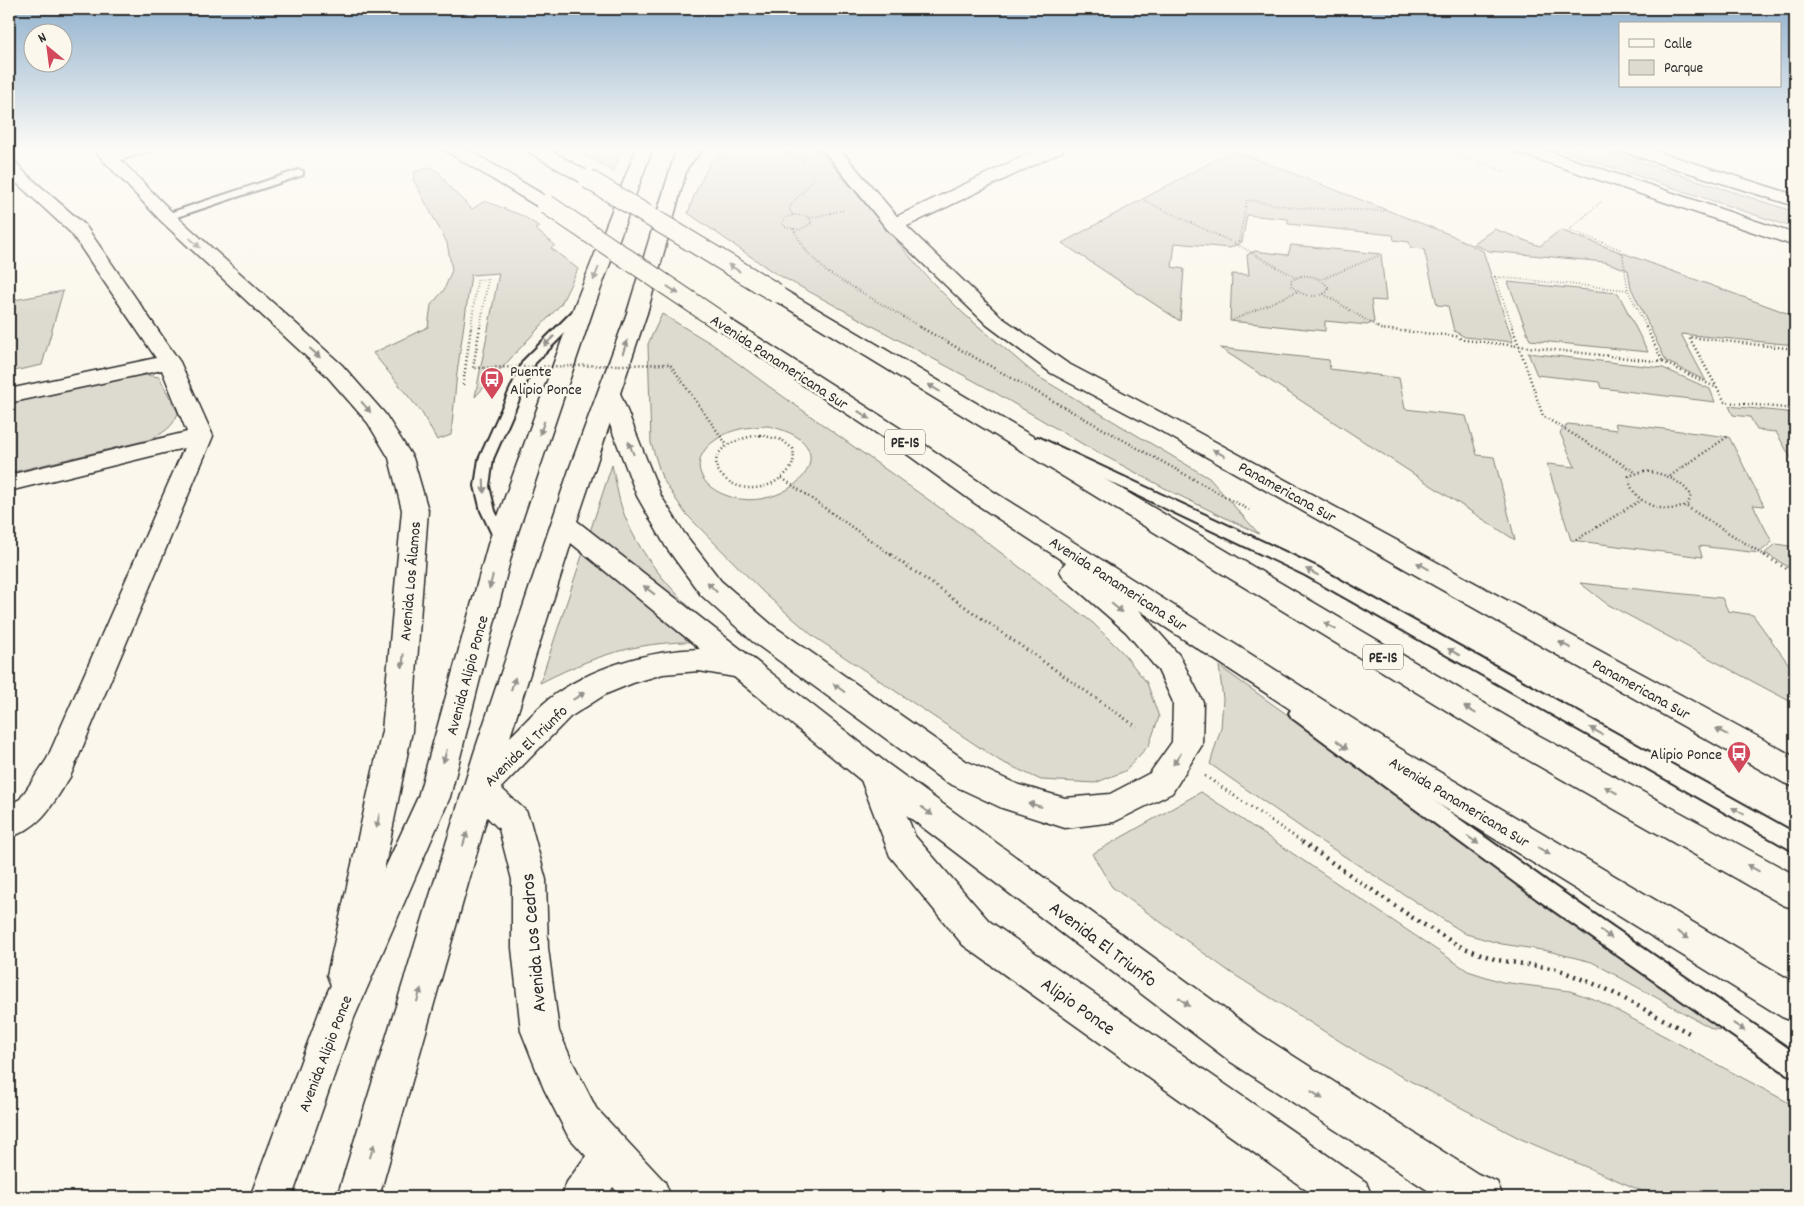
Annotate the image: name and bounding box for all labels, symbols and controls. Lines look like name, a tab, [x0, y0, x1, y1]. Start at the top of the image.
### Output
north arrow	[22, 22, 72, 72]
legend	[1619, 22, 1782, 88]
text: N	[35, 28, 51, 49]
text: Calle	[1664, 34, 1693, 56]
text: Parque	[1664, 58, 1704, 80]
one-way arrow	[189, 237, 201, 249]
one-way arrow	[728, 263, 741, 272]
one-way arrow	[592, 267, 599, 282]
one-way arrow	[666, 285, 680, 295]
street label: Avenida Panamericana Sur	[705, 310, 852, 416]
one-way arrow	[543, 335, 555, 347]
one-way arrow	[621, 339, 629, 354]
one-way arrow	[309, 347, 321, 359]
place label: Puente Alipio Ponce	[510, 361, 582, 402]
bus stop icon: Puente Alipio Ponce	[479, 366, 505, 400]
one-way arrow	[928, 383, 941, 392]
one-way arrow	[360, 400, 372, 412]
one-way arrow	[857, 411, 871, 420]
one-way arrow	[537, 420, 545, 435]
road number: PE-1S	[885, 430, 925, 454]
one-way arrow	[627, 441, 635, 455]
one-way arrow	[1212, 449, 1226, 458]
street label: Panamericana Sur	[1234, 457, 1340, 530]
one-way arrow	[480, 478, 488, 494]
street label: Avenida Los Álamos	[395, 520, 428, 642]
street label: Avenida Panamericana Sur	[1044, 532, 1191, 638]
one-way arrow	[1415, 562, 1430, 570]
one-way arrow	[1305, 568, 1320, 576]
one-way arrow	[487, 574, 495, 589]
one-way arrow	[706, 582, 718, 594]
one-way arrow	[643, 585, 656, 596]
one-way arrow	[1110, 602, 1123, 613]
street label: Avenida Alipio Ponce	[441, 613, 495, 738]
one-way arrow	[1324, 621, 1337, 630]
one-way arrow	[1558, 640, 1571, 649]
road number: PE-1S	[1363, 644, 1403, 670]
one-way arrow	[1447, 648, 1461, 656]
one-way arrow	[399, 653, 407, 669]
street label: Panamericana Sur	[1588, 654, 1694, 727]
one-way arrow	[509, 676, 517, 691]
one-way arrow	[832, 683, 846, 693]
one-way arrow	[573, 692, 586, 701]
street label: Avenida El Triunfo	[480, 701, 574, 793]
one-way arrow	[1463, 705, 1476, 714]
one-way arrow	[1589, 727, 1602, 736]
one-way arrow	[1715, 728, 1729, 736]
one-way arrow	[1335, 740, 1348, 750]
bus stop icon: Alipio Ponce	[1726, 740, 1752, 774]
place label: Alipio Ponce	[1650, 744, 1722, 767]
one-way arrow	[441, 748, 449, 763]
one-way arrow	[1172, 752, 1182, 766]
street label: Avenida Panamericana Sur	[1384, 752, 1533, 854]
one-way arrow	[1603, 786, 1618, 794]
one-way arrow	[1028, 800, 1043, 808]
one-way arrow	[920, 806, 933, 817]
one-way arrow	[1730, 807, 1745, 815]
one-way arrow	[373, 813, 381, 829]
one-way arrow	[462, 832, 470, 847]
one-way arrow	[1466, 835, 1480, 845]
one-way arrow	[1538, 847, 1551, 856]
one-way arrow	[1746, 864, 1760, 873]
street label: Avenida Los Cedros	[516, 872, 555, 1014]
street label: Avenida El Triunfo	[1042, 896, 1161, 995]
one-way arrow	[1599, 929, 1613, 939]
one-way arrow	[1677, 931, 1690, 940]
street label: Alipio Ponce	[1034, 972, 1120, 1043]
one-way arrow	[415, 987, 423, 1002]
street label: Avenida Alipio Ponce	[294, 992, 359, 1116]
one-way arrow	[1177, 997, 1190, 1007]
one-way arrow	[1732, 1023, 1746, 1032]
one-way arrow	[1311, 1090, 1324, 1099]
one-way arrow	[369, 1143, 377, 1158]

